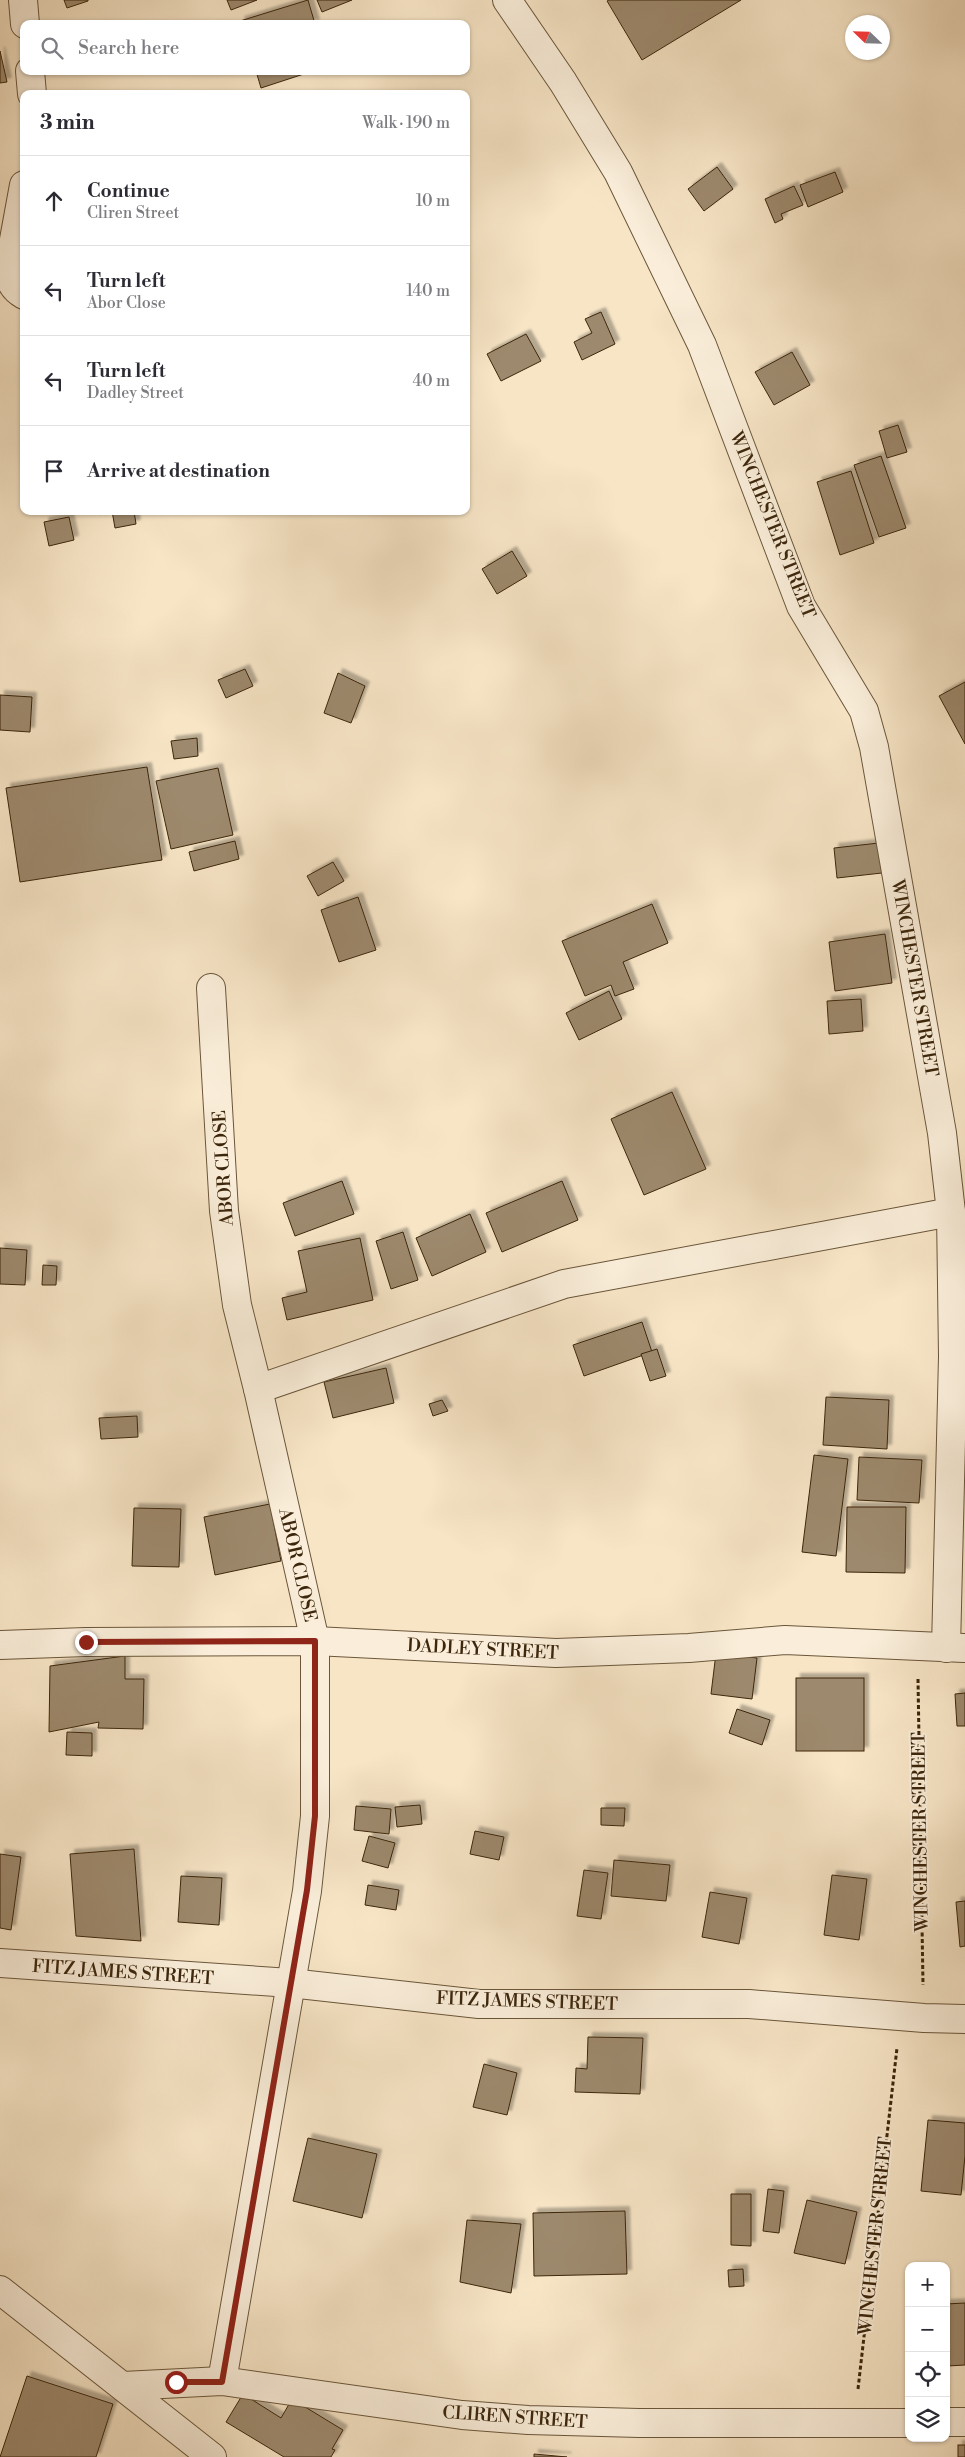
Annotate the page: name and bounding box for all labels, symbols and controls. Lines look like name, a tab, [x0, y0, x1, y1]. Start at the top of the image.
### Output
north arrow	[845, 15, 890, 60]
search box	[20, 20, 470, 75]
icon: search	[38, 34, 66, 62]
text: Search here	[78, 36, 179, 60]
text: 3 min	[40, 110, 95, 136]
text: Walk · 190 m	[362, 113, 450, 133]
text: Continue	[87, 179, 170, 203]
icon: ahead	[40, 187, 68, 215]
text: 10 m	[416, 191, 450, 211]
text: Cliren Street	[87, 203, 179, 223]
text: Turn left	[87, 269, 166, 293]
icon: left	[40, 277, 68, 305]
text: 140 m	[406, 281, 450, 301]
text: Abor Close	[87, 293, 166, 313]
text: Turn left	[87, 359, 166, 383]
icon: left	[40, 367, 68, 395]
text: 40 m	[413, 371, 450, 391]
text: Dadley Street	[87, 383, 184, 403]
street label: WINCHESTER STREET	[724, 427, 821, 622]
icon: arrive	[40, 457, 68, 485]
text: Arrive at destination	[87, 459, 270, 483]
street label: WINCHESTER STREET	[886, 877, 943, 1079]
street label: ABOR CLOSE	[208, 1109, 239, 1228]
street label: ABOR CLOSE	[273, 1505, 322, 1624]
route end	[75, 1631, 98, 1654]
street label: DADLEY STREET	[407, 1634, 560, 1665]
street label: WINCHESTER STREET	[907, 1732, 934, 1933]
street label: FITZ JAMES STREET	[31, 1955, 215, 1990]
street label: FITZ JAMES STREET	[436, 1987, 619, 2016]
street label: WINCHESTER STREET	[854, 2135, 897, 2338]
map controls	[905, 2262, 950, 2442]
button: +	[905, 2262, 950, 2307]
button: −	[905, 2307, 950, 2352]
button: locate	[905, 2352, 950, 2397]
route start	[165, 2371, 188, 2394]
button: layers	[905, 2397, 950, 2442]
street label: CLIREN STREET	[441, 2401, 589, 2434]

